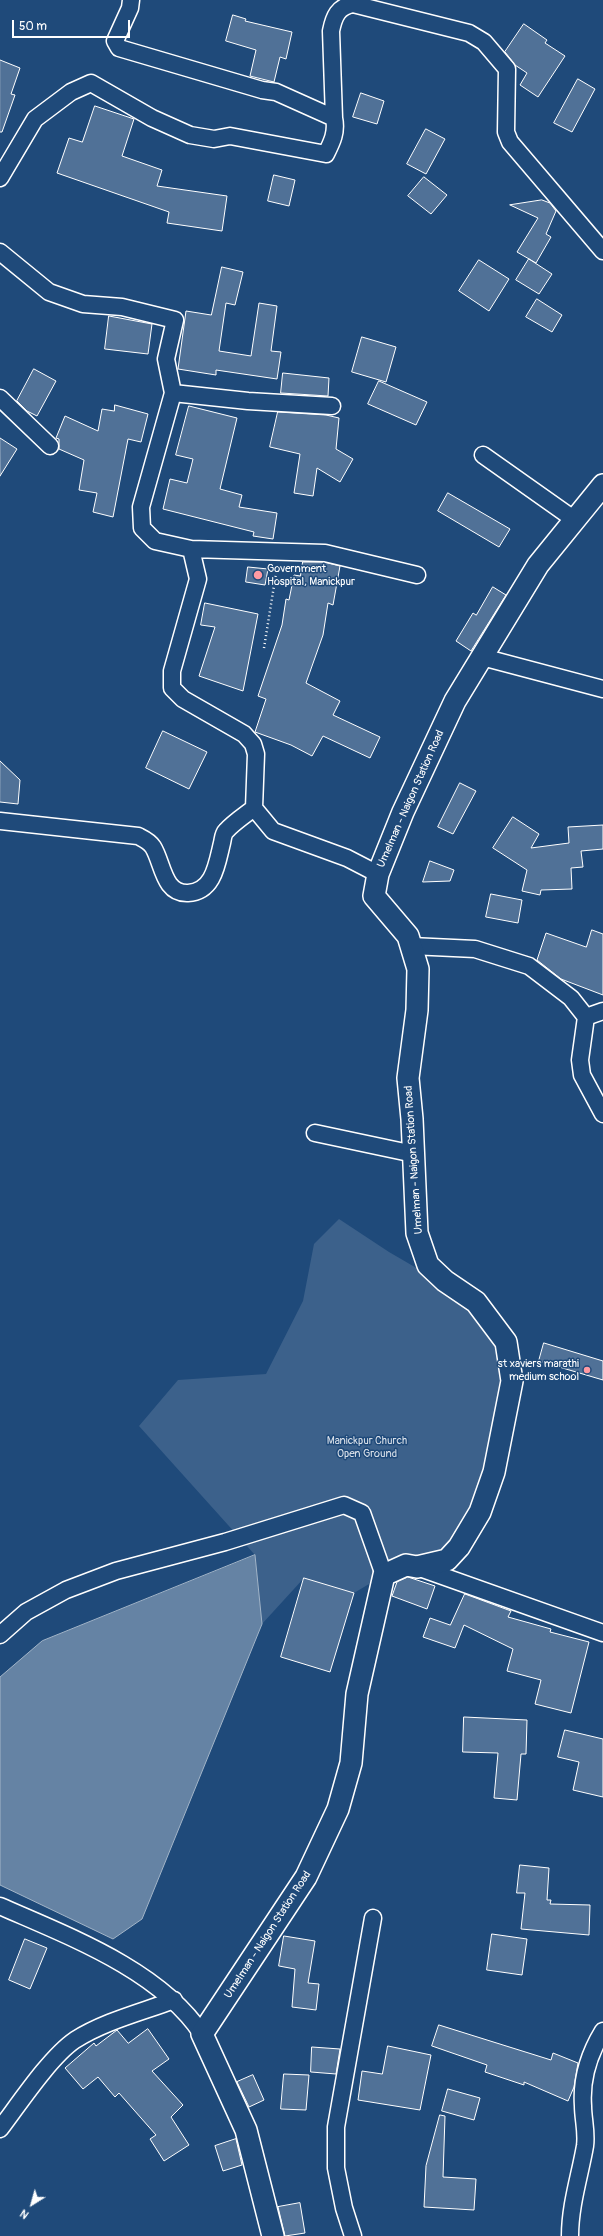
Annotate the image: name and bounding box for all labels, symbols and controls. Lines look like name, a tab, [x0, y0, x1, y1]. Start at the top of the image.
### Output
scale bar	[14, 12, 132, 38]
text: 50 m	[19, 19, 47, 34]
place label: Government Hospital, Manickpur	[267, 562, 355, 588]
marker: Government Hospital, Manickpur	[252, 569, 264, 581]
street label: Umelman - Naigon Station Road	[375, 728, 447, 870]
street label: Umelman - Naigon Station Road	[402, 1085, 426, 1235]
place label: st xaviers marathi medium school	[498, 1357, 579, 1383]
marker: st xaviers marathi medium school	[582, 1365, 592, 1375]
park label: Manickpur Church Open Ground	[327, 1434, 407, 1460]
street label: Umelman - Naigon Station Road	[222, 1869, 314, 2001]
north arrow	[12, 2184, 52, 2224]
text: N	[18, 2207, 31, 2221]

